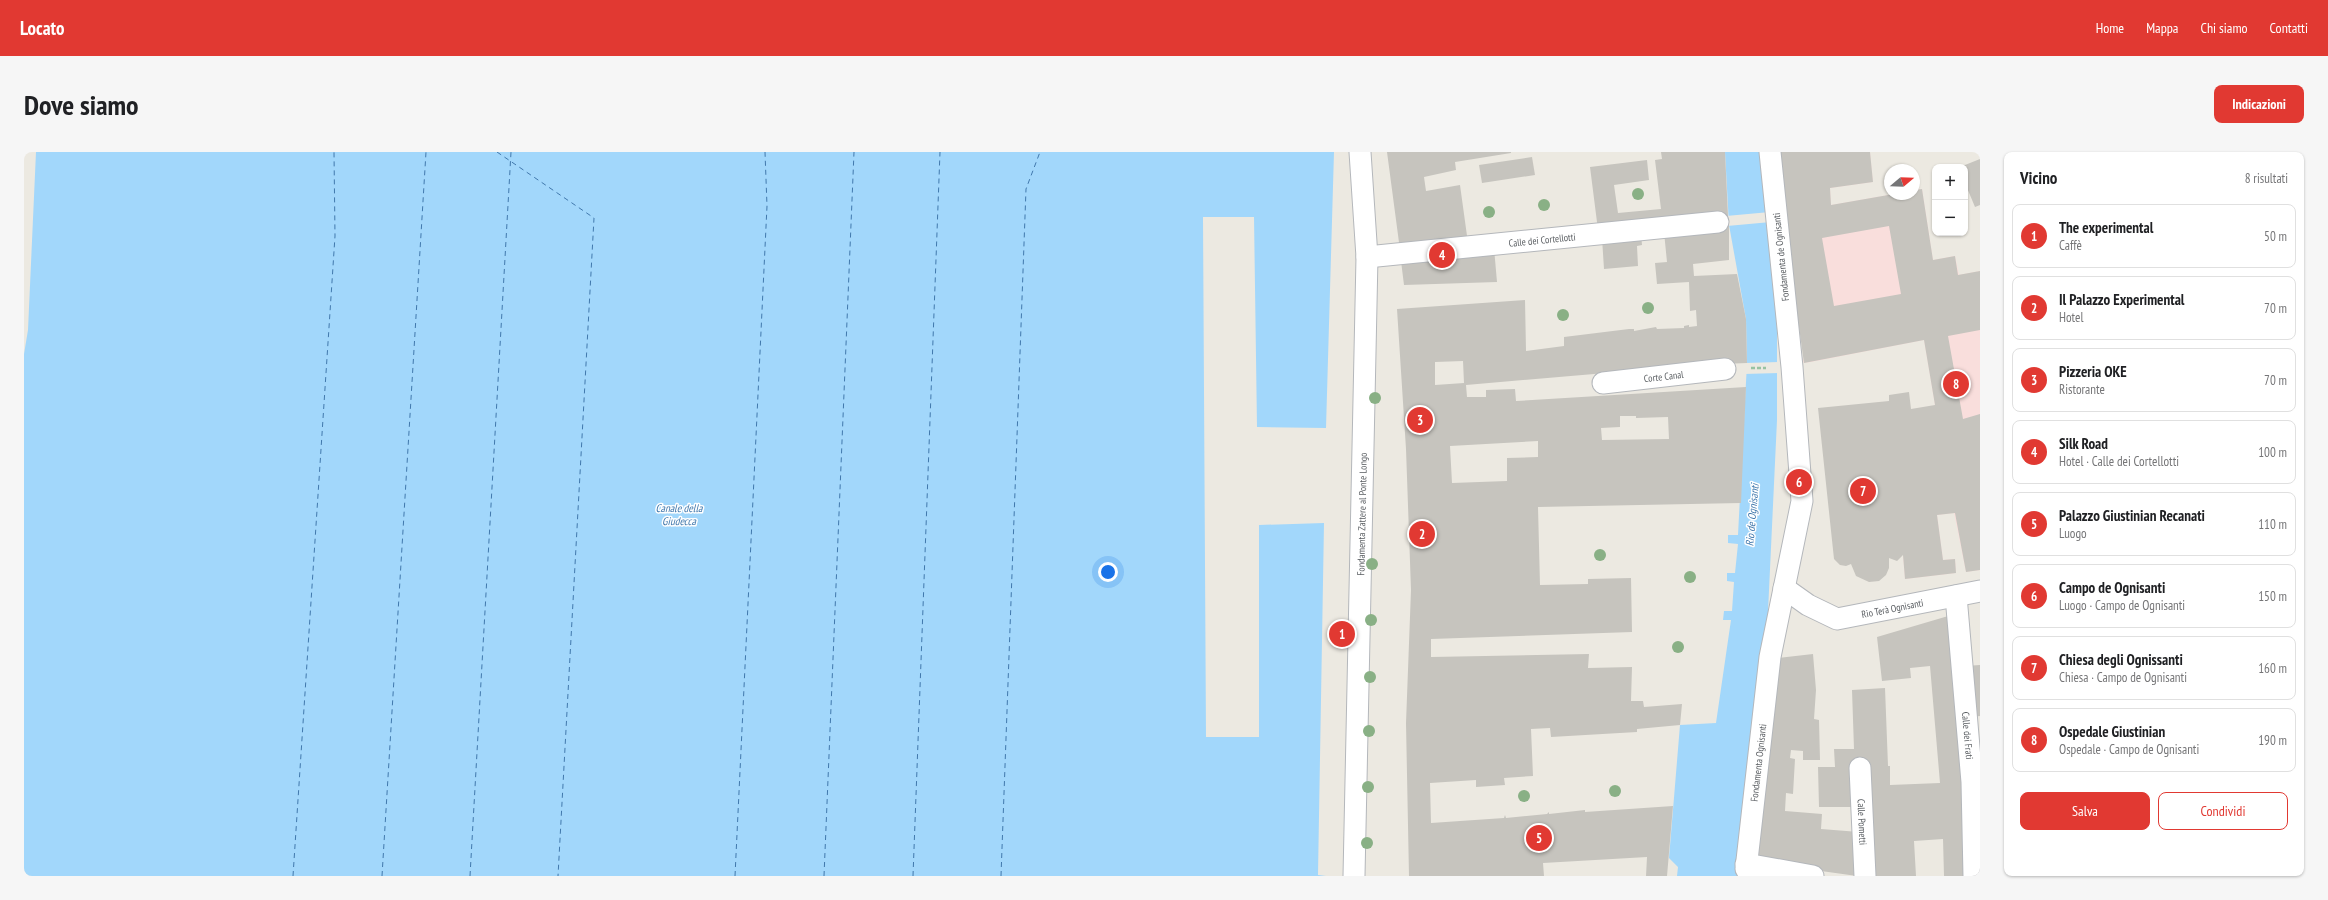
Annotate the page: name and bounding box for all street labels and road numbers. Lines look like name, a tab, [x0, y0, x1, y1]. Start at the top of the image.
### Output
street label: Fondamenta de Ognisanti	[1770, 212, 1792, 302]
street label: Calle dei Cortellotti	[1508, 230, 1576, 249]
street label: Corte Canal	[1643, 367, 1685, 385]
street label: Fondamenta Zattere al Ponte Longo	[1354, 452, 1369, 576]
street label: Rio Terà Ognisanti	[1860, 596, 1924, 621]
street label: Calle dei Frati	[1959, 711, 1977, 760]
street label: Fondamenta Ognisanti	[1747, 723, 1769, 802]
street label: Calle Pometti	[1855, 799, 1870, 845]

